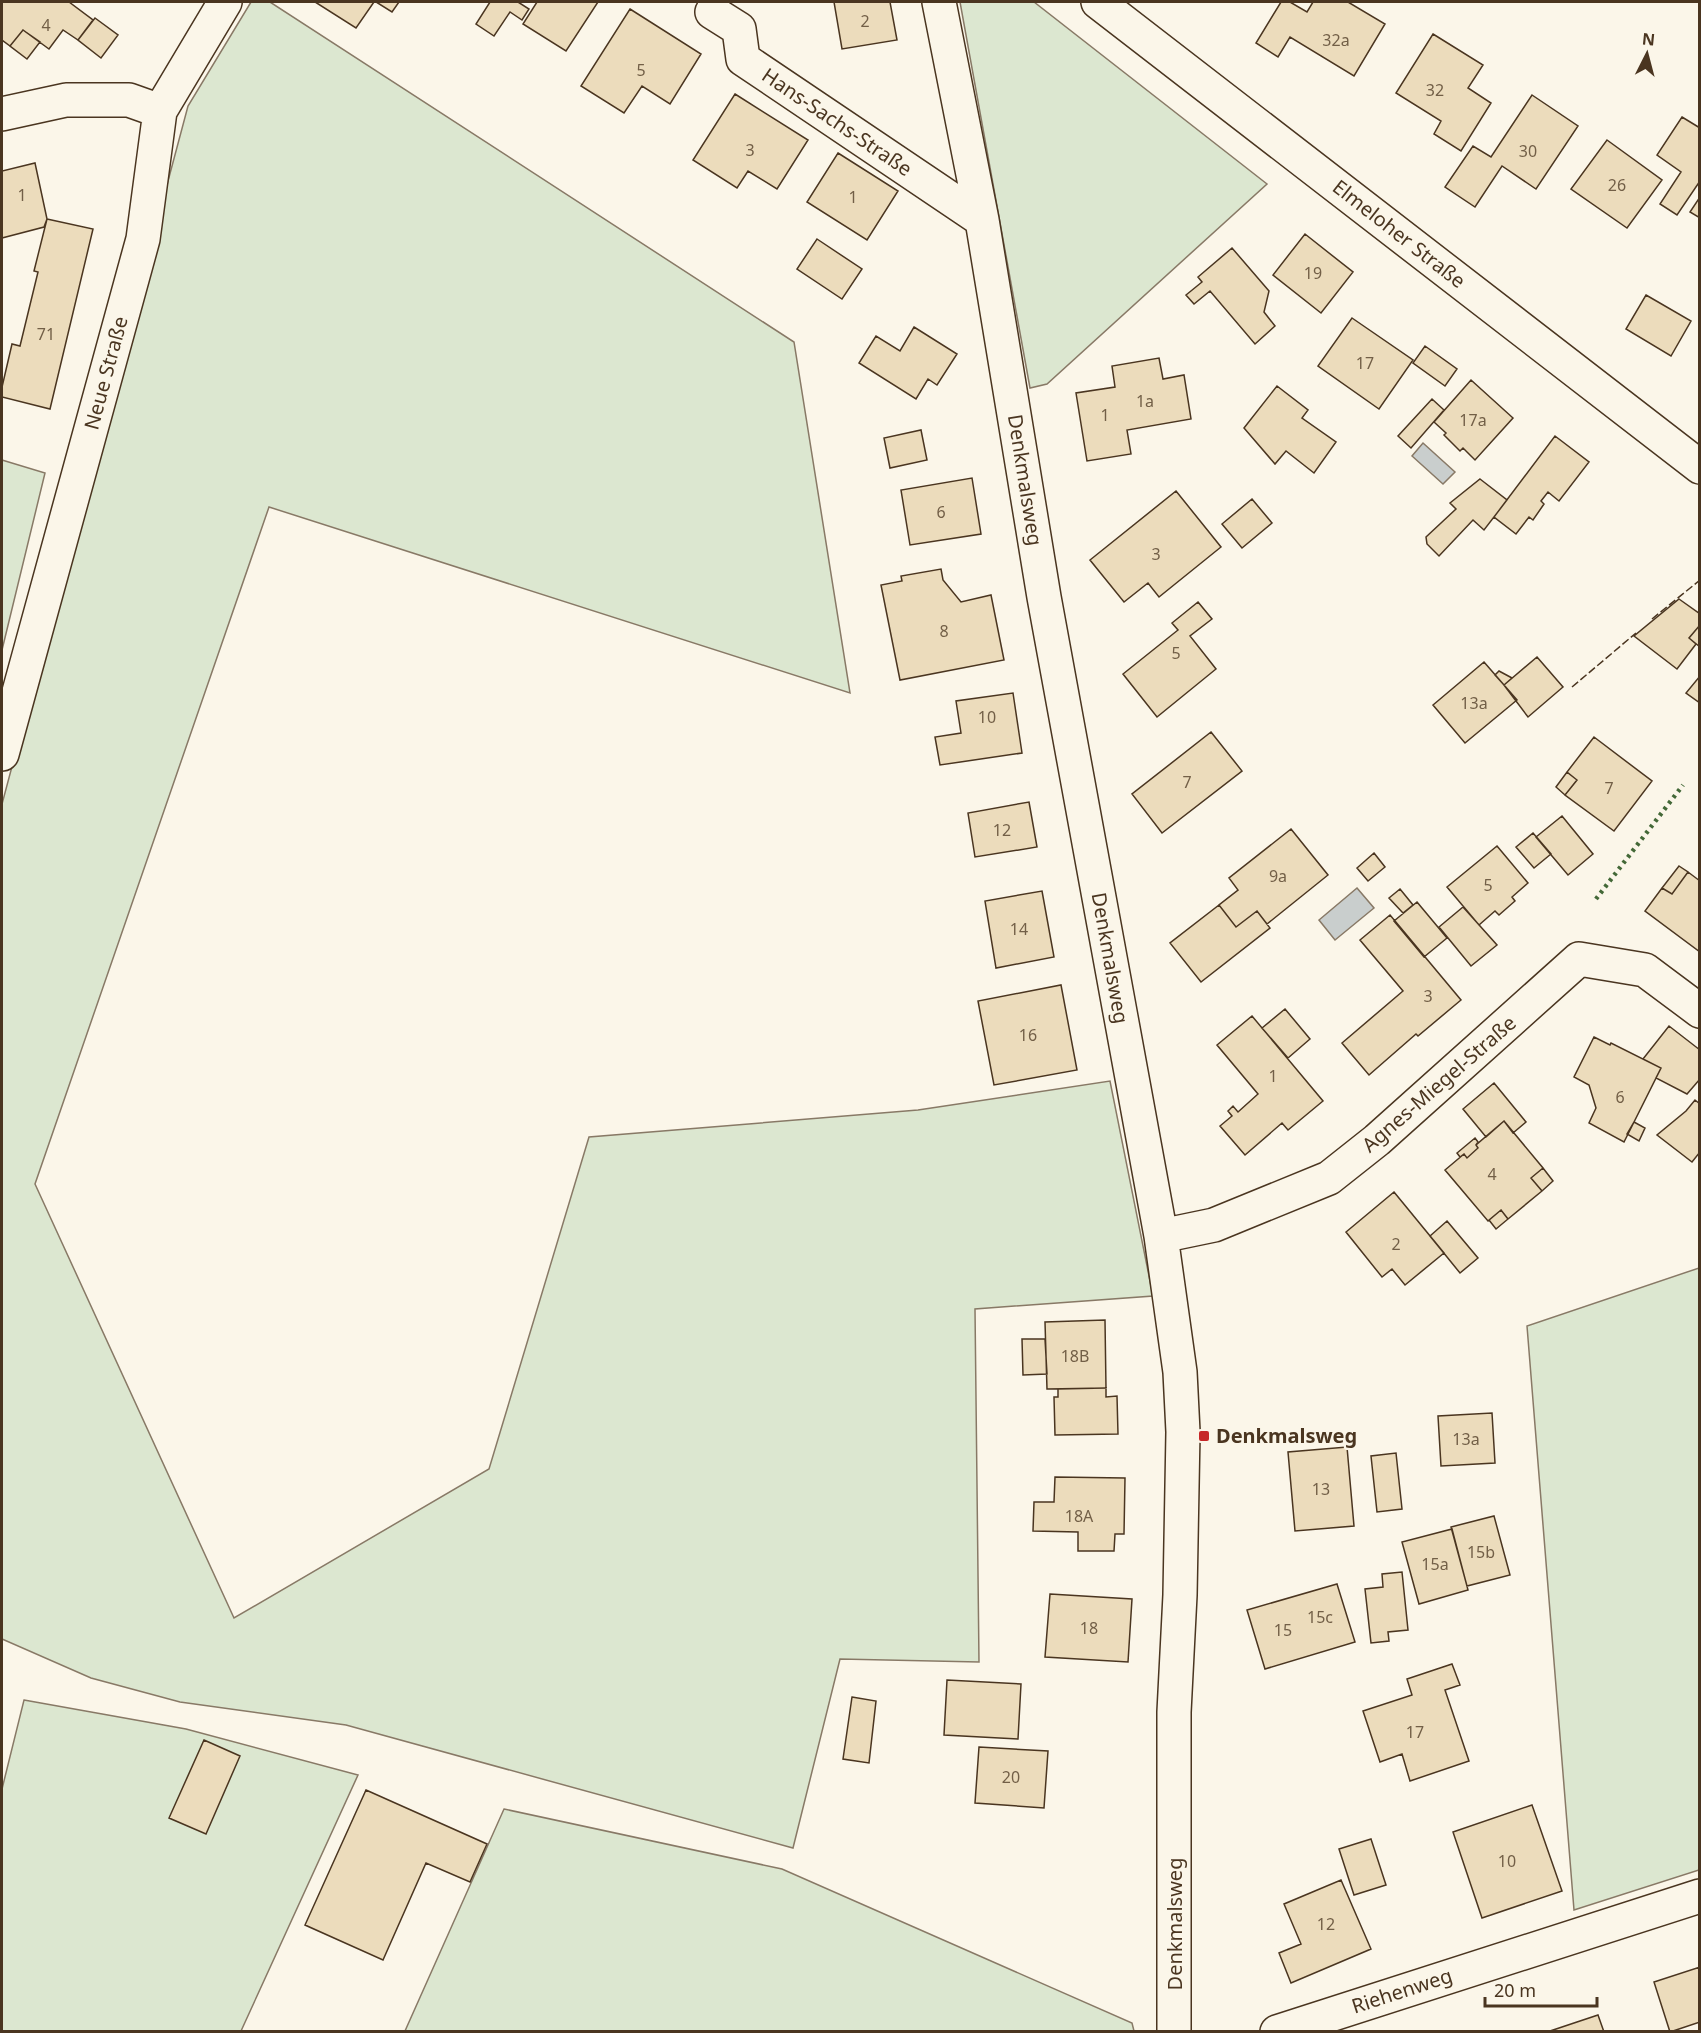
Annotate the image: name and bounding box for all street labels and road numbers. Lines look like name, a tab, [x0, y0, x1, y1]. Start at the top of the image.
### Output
street label: Hans-Sachs-Straße	[757, 61, 918, 182]
street label: Elmeloher Straße	[1327, 173, 1471, 294]
street label: Neue Straße	[77, 313, 134, 433]
street label: Denkmalsweg	[1002, 412, 1049, 548]
street label: Denkmalsweg	[1086, 890, 1135, 1026]
street label: Agnes-Miegel-Straße	[1356, 1009, 1521, 1158]
street label: Denkmalsweg	[1161, 1858, 1188, 1990]
street label: Riehenweg	[1348, 1962, 1456, 2019]

